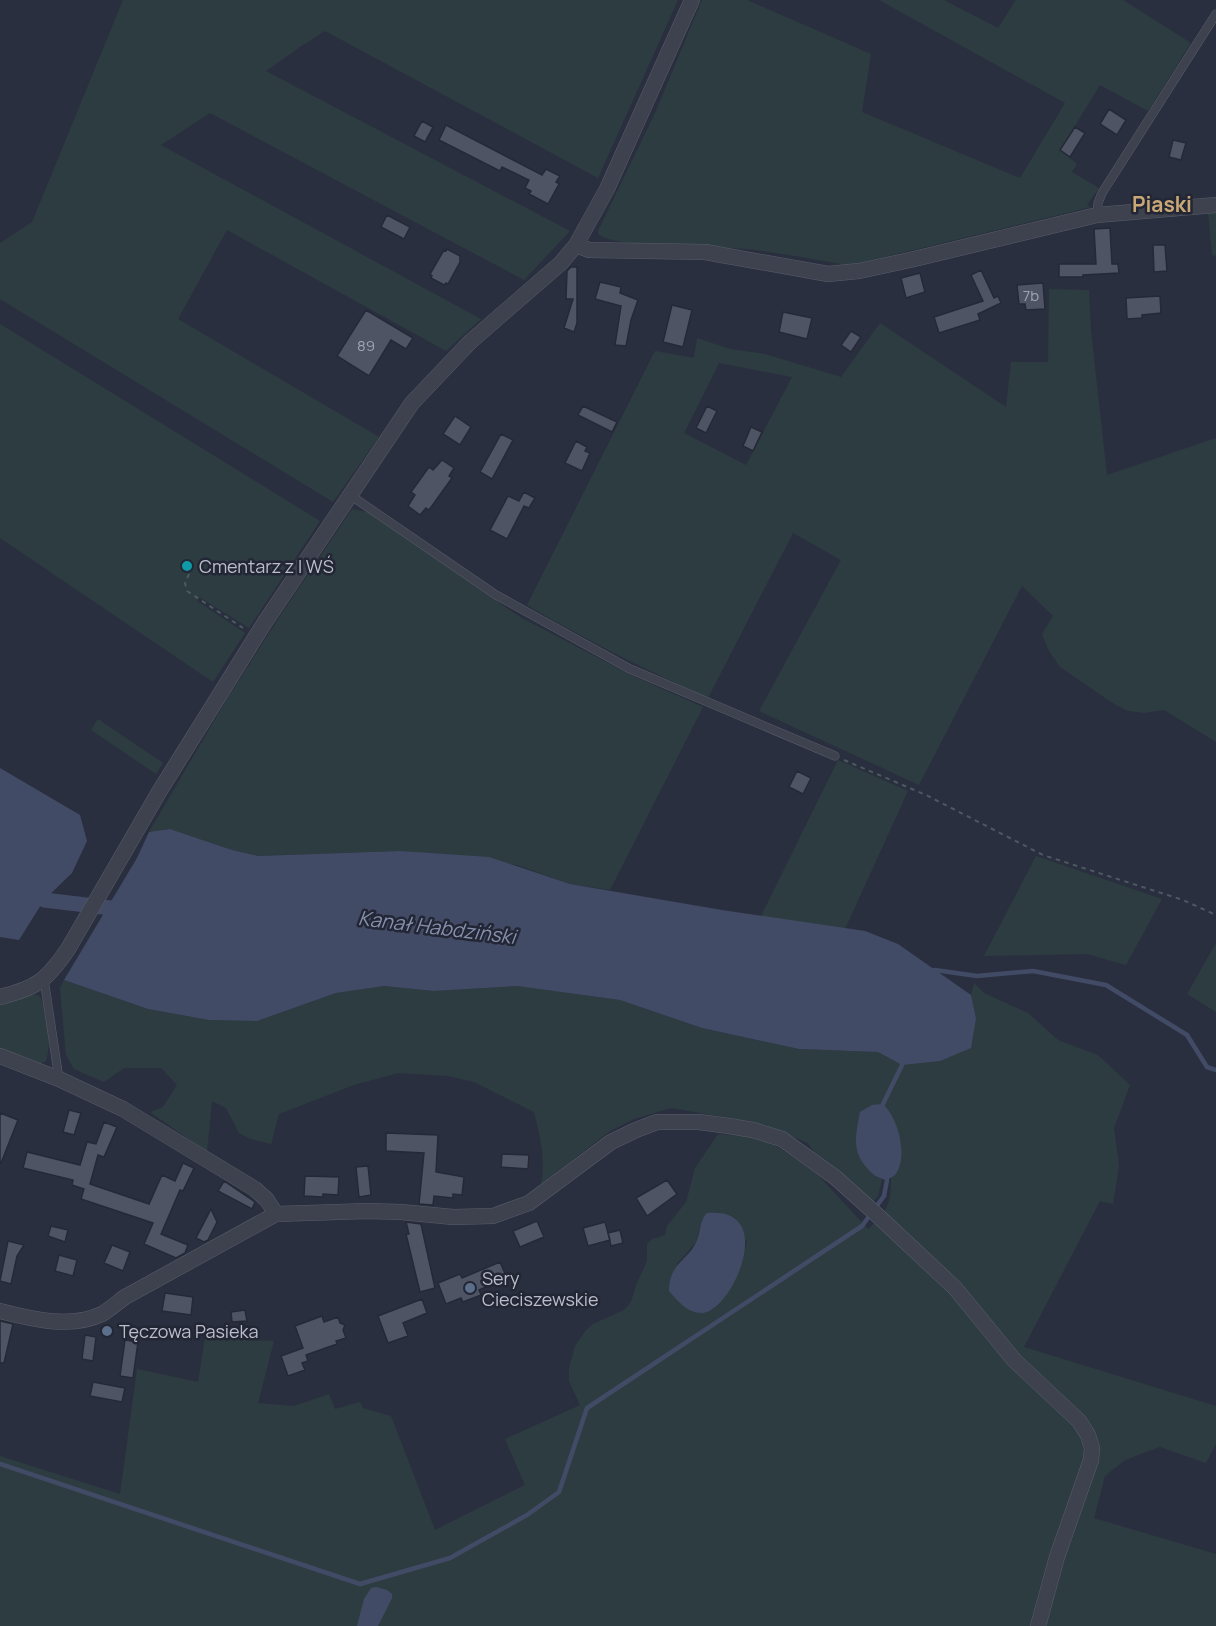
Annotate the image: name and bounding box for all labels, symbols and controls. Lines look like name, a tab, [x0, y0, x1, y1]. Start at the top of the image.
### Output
district label: Piaski	[1132, 190, 1192, 218]
house number: 7b	[1023, 285, 1039, 306]
house number: 89	[357, 335, 375, 356]
place label: Cmentarz z I WŚ	[199, 554, 334, 578]
marker: Cmentarz z I WŚ	[180, 559, 194, 573]
water label: Kanał Habdziński	[357, 904, 519, 950]
place label: Sery Cieciszewskie	[482, 1266, 598, 1311]
marker: Sery Cieciszewskie	[463, 1281, 477, 1295]
place label: Tęczowa Pasieka	[119, 1319, 259, 1343]
marker: Tęczowa Pasieka	[100, 1324, 114, 1338]

